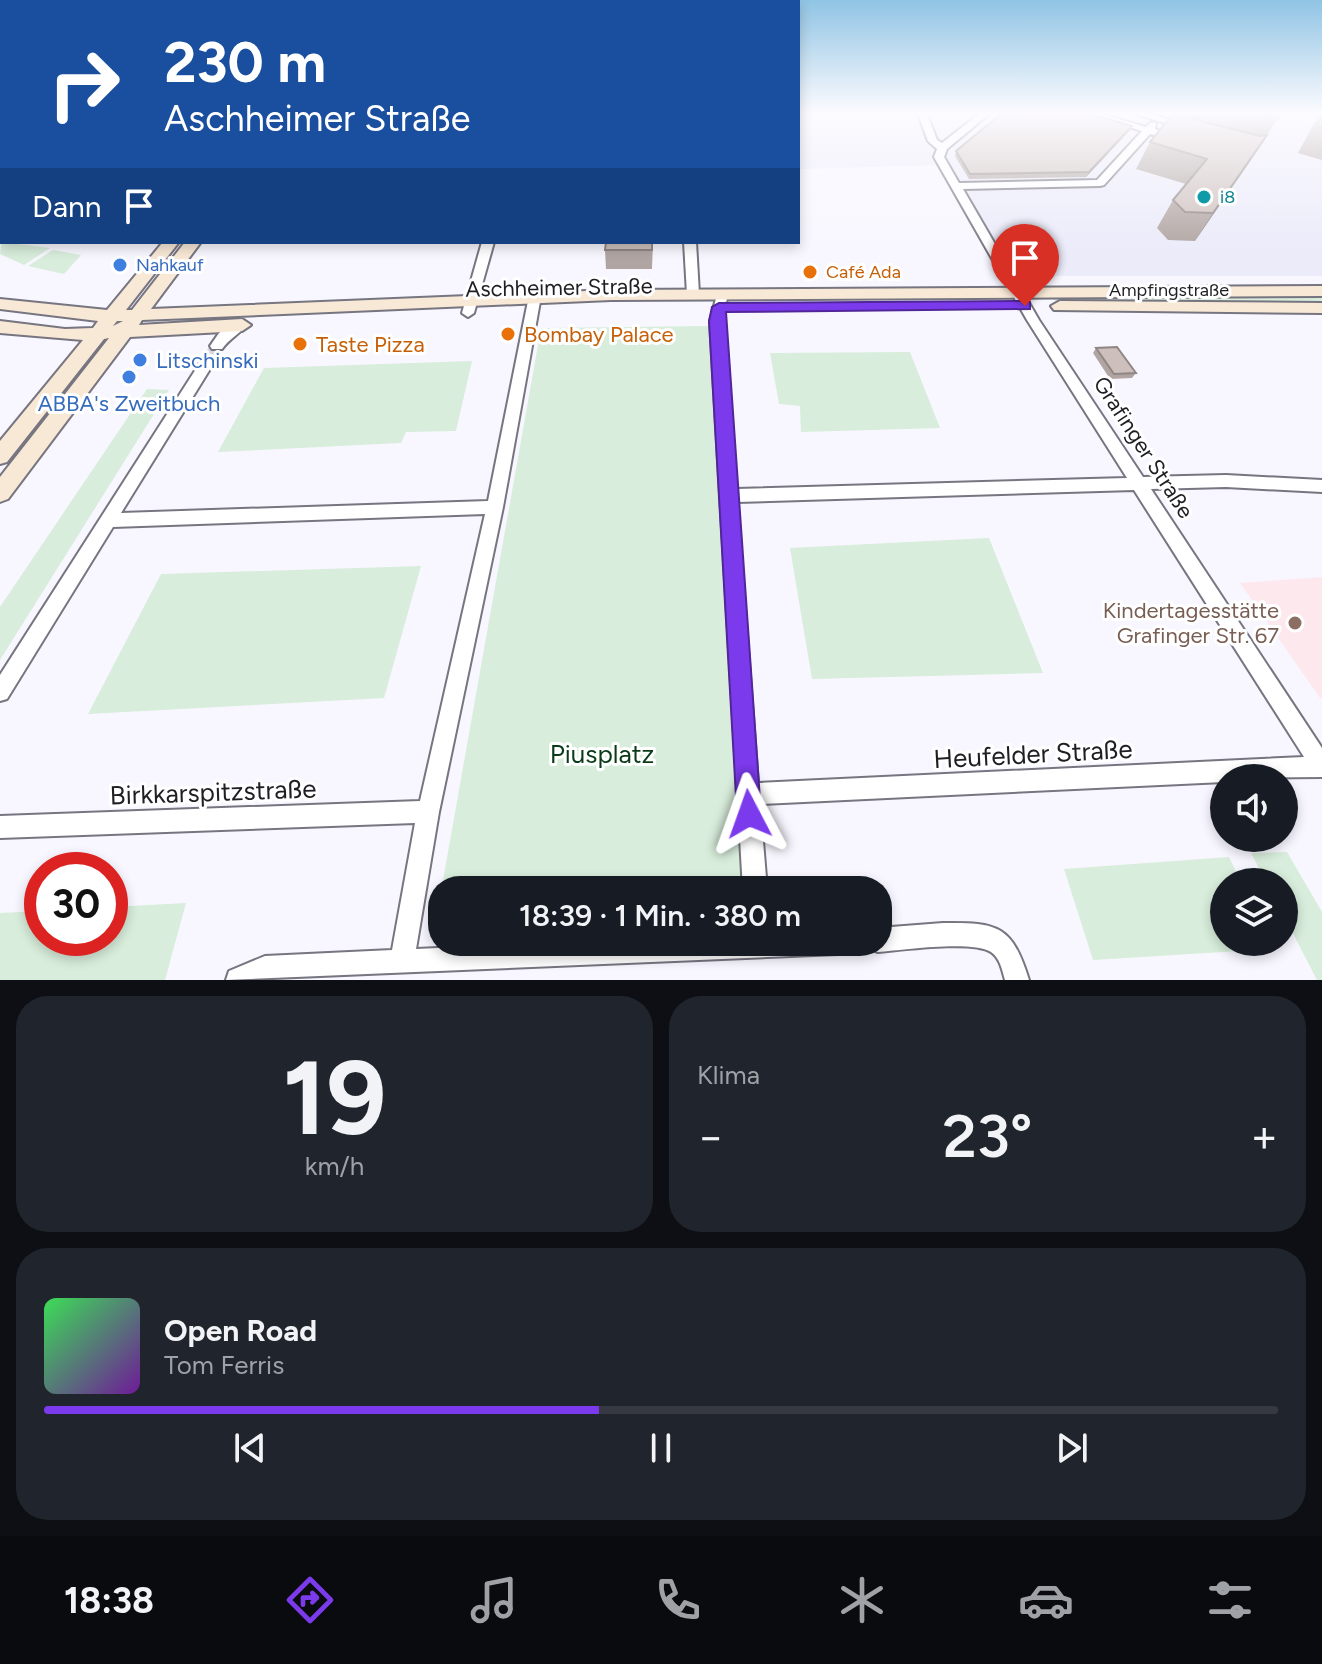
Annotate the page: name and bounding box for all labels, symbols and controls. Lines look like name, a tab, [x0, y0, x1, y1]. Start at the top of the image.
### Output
text: 230 m	[164, 29, 326, 96]
icon: right	[32, 32, 136, 136]
text: Aschheimer Straße	[164, 97, 470, 140]
icon: arrive	[117, 184, 161, 228]
place label: i8	[1220, 186, 1235, 208]
text: Dann	[32, 188, 101, 225]
marker: i8	[1195, 188, 1213, 206]
pin	[991, 224, 1059, 306]
icon: arrive	[1003, 236, 1047, 280]
place label: Nahkauf	[136, 254, 204, 276]
marker: Nahkauf	[111, 256, 129, 274]
place label: Café Ada	[826, 261, 901, 283]
marker: Café Ada	[801, 263, 819, 281]
street label: Aschheimer Straße	[465, 272, 653, 303]
street label: Ampfingstraße	[1109, 279, 1229, 301]
place label: Bombay Palace	[524, 321, 674, 348]
marker: Bombay Palace	[499, 325, 517, 343]
place label: Taste Pizza	[316, 331, 425, 358]
marker: Taste Pizza	[291, 335, 309, 353]
place label: Litschinski	[156, 347, 259, 374]
marker: Litschinski	[131, 351, 149, 369]
marker: ABBA's Zweitbuch	[120, 368, 138, 386]
street label: Grafinger Straße	[1088, 371, 1199, 523]
place label: ABBA's Zweitbuch	[38, 390, 220, 417]
place label: Kindertagesstätte Grafinger Str. 67	[1103, 597, 1279, 649]
marker: Kindertagesstätte Grafinger Str. 67	[1286, 614, 1304, 632]
street label: Heufelder Straße	[933, 733, 1133, 775]
park label: Piusplatz	[550, 738, 654, 770]
map controls	[1210, 764, 1298, 956]
button: sound	[1210, 764, 1298, 852]
street label: Birkkarspitzstraße	[109, 772, 317, 812]
position arrow	[707, 772, 791, 856]
speed limit sign: 30	[24, 852, 128, 956]
button: layers	[1210, 868, 1298, 956]
text: 18:39 · 1 Min. · 380 m	[519, 897, 801, 934]
text: 19	[282, 1035, 387, 1160]
text: Klima	[697, 1059, 760, 1091]
text: 23°	[943, 1100, 1032, 1172]
text: −	[697, 1110, 724, 1163]
text: +	[1251, 1110, 1278, 1163]
text: km/h	[305, 1150, 364, 1182]
text: Open Road	[164, 1312, 317, 1349]
text: Tom Ferris	[164, 1349, 284, 1381]
icon: previous	[228, 1426, 272, 1470]
icon: pause	[639, 1426, 683, 1470]
icon: next	[1050, 1426, 1094, 1470]
icon: directions	[282, 1572, 338, 1628]
icon: music	[466, 1572, 522, 1628]
icon: phone	[650, 1572, 706, 1628]
icon: climate	[834, 1572, 890, 1628]
icon: car	[1018, 1572, 1074, 1628]
icon: filters	[1202, 1572, 1258, 1628]
text: 18:38	[64, 1579, 154, 1622]

